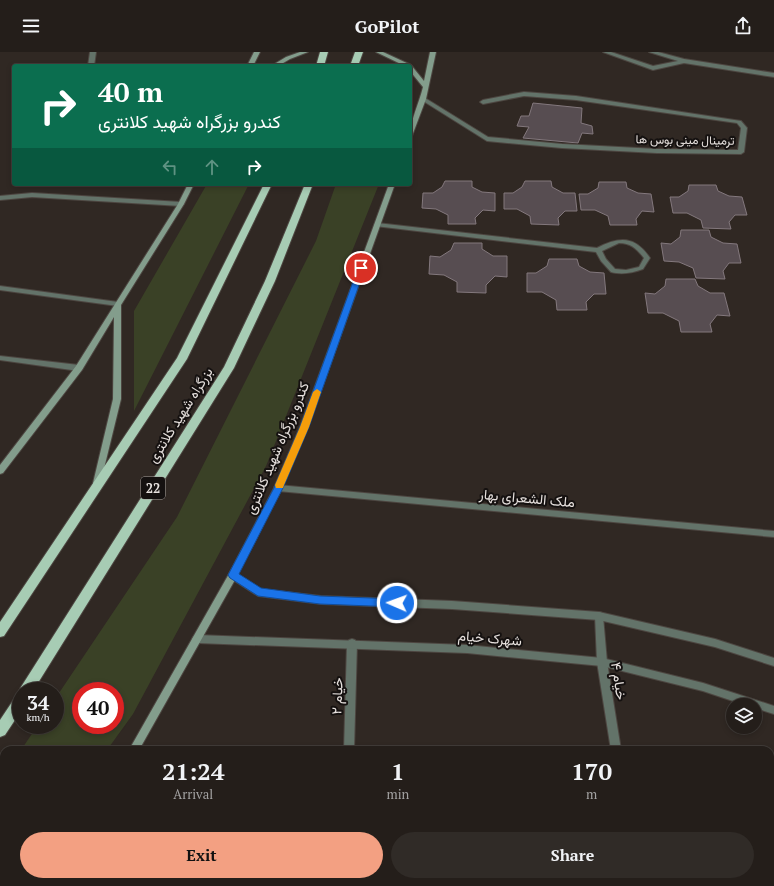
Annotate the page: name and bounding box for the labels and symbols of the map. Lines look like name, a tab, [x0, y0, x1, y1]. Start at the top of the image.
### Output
street label: ترمینال مینی بوس ها	[635, 131, 735, 149]
pin	[344, 251, 378, 285]
street label: بزرگراه شهید کلانتری	[142, 363, 217, 466]
street label: کندرو بزرگراه شهید کلانتری	[240, 379, 313, 517]
road number: 22	[141, 477, 165, 499]
street label: ملک الشعرای بهار	[477, 484, 576, 511]
position arrow	[376, 582, 418, 624]
street label: شهرک خیام	[457, 625, 523, 650]
street label: خیام ۴	[607, 661, 632, 701]
street label: خیام ۲	[326, 677, 347, 715]
speed limit sign: 40	[72, 682, 124, 734]

